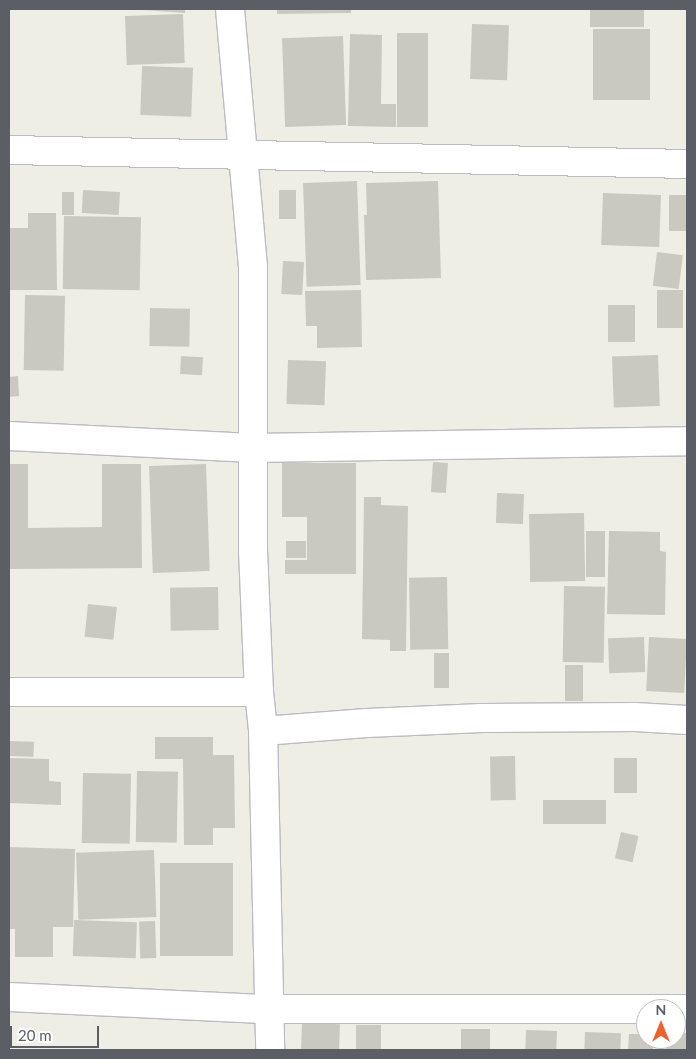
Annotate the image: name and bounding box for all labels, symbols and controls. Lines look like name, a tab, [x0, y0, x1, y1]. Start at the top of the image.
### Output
north arrow	[636, 999, 686, 1049]
text: N	[656, 1001, 666, 1018]
scale bar	[12, 1016, 101, 1048]
text: 20 m	[18, 1026, 52, 1044]

